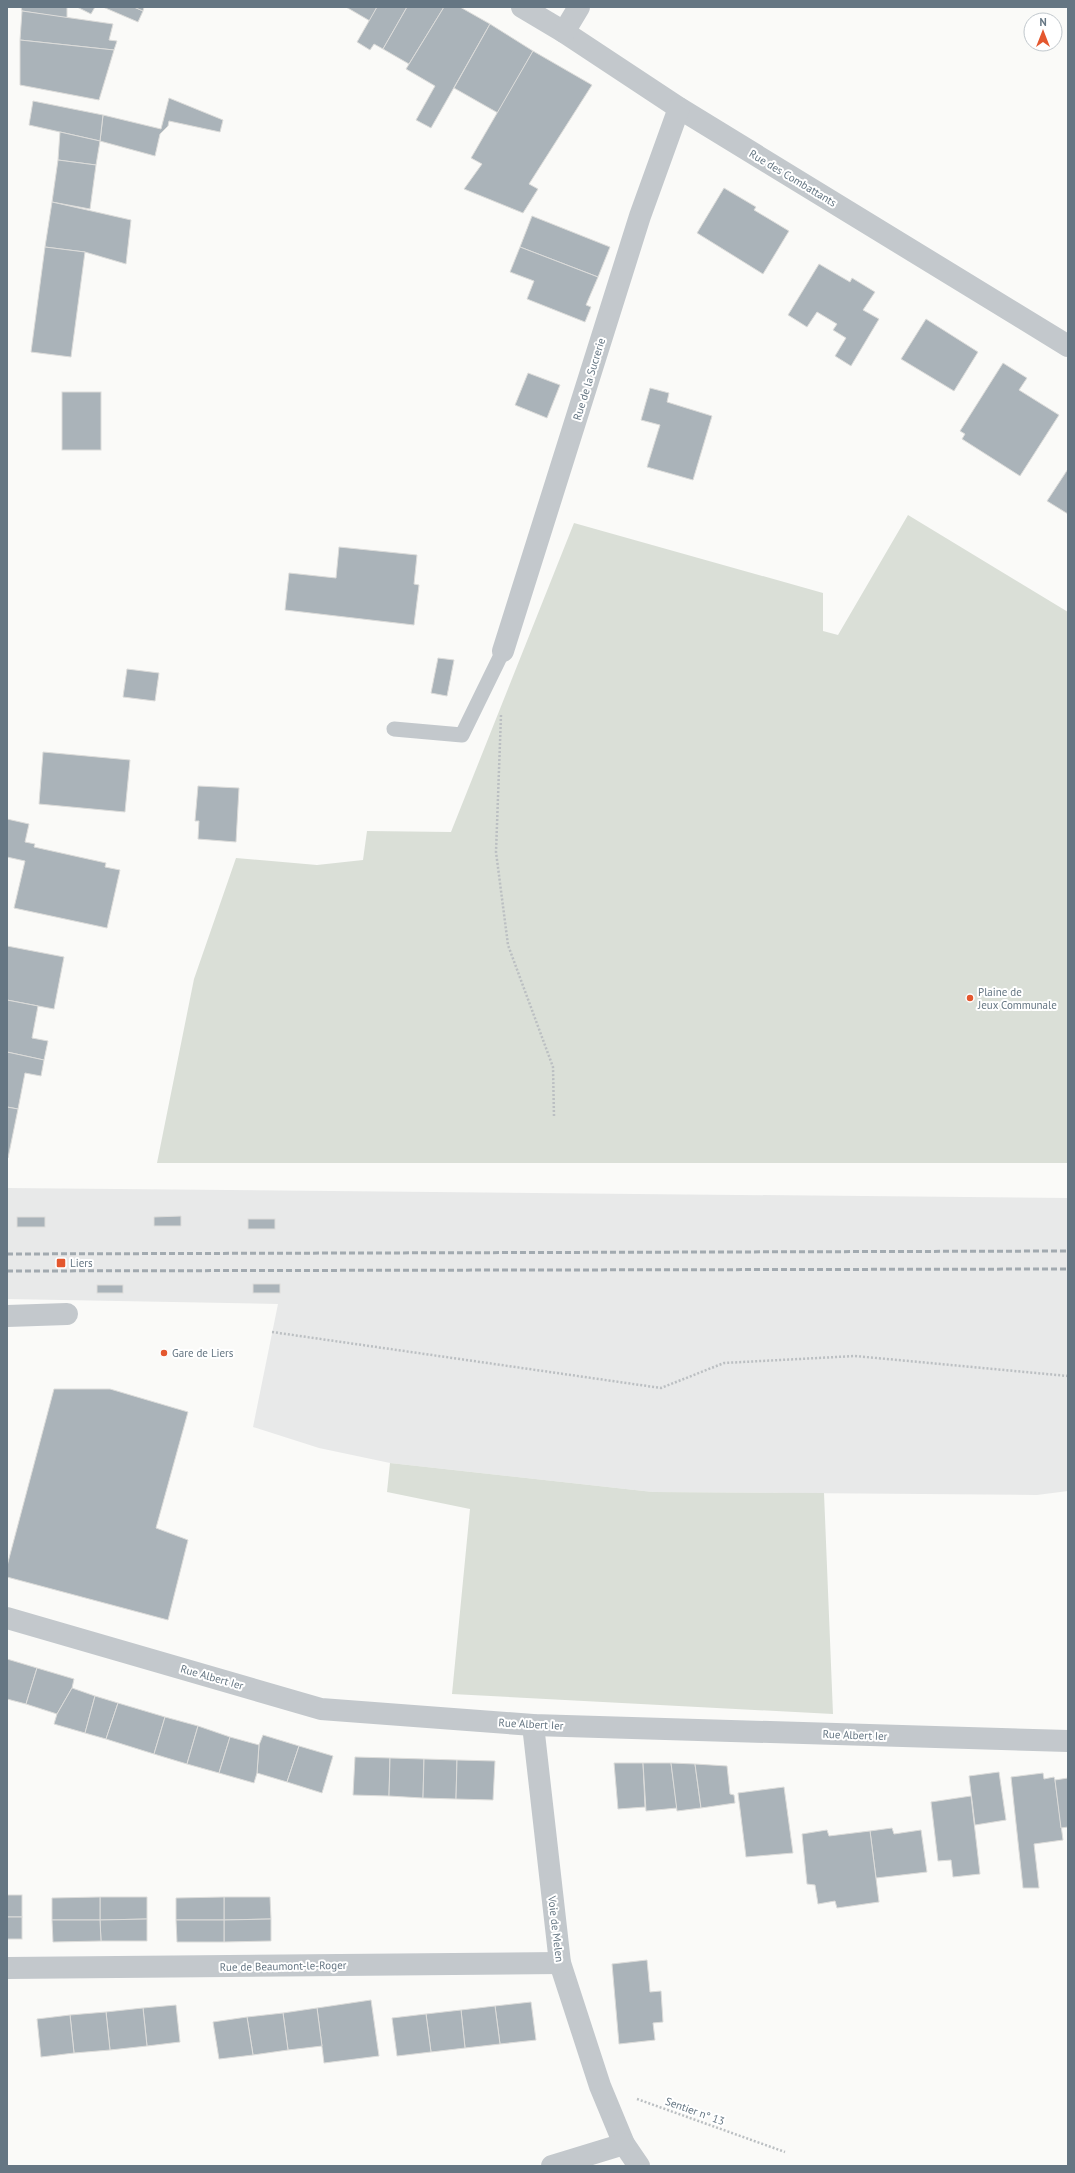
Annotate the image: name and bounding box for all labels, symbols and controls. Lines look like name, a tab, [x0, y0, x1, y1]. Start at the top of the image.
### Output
north arrow	[1023, 12, 1063, 52]
text: N	[1039, 15, 1047, 29]
street label: Rue des Combattants	[747, 146, 840, 210]
street label: Rue de la Sucrerie	[570, 336, 608, 422]
place label: Plaine de Jeux Communale	[977, 985, 1057, 1012]
marker: Plaine de Jeux Communale	[965, 993, 975, 1003]
place label: Liers	[70, 1256, 93, 1270]
marker: Liers	[55, 1257, 67, 1269]
place label: Gare de Liers	[172, 1346, 234, 1360]
marker: Gare de Liers	[159, 1348, 169, 1358]
street label: Rue Albert Ier	[179, 1661, 245, 1693]
street label: Rue Albert Ier	[498, 1715, 564, 1733]
street label: Rue Albert Ier	[822, 1727, 888, 1743]
street label: Voie de Melen	[545, 1894, 567, 1963]
street label: Rue de Beaumont-le-Roger	[219, 1958, 347, 1974]
street label: Sentier n° 13	[663, 2094, 727, 2128]

